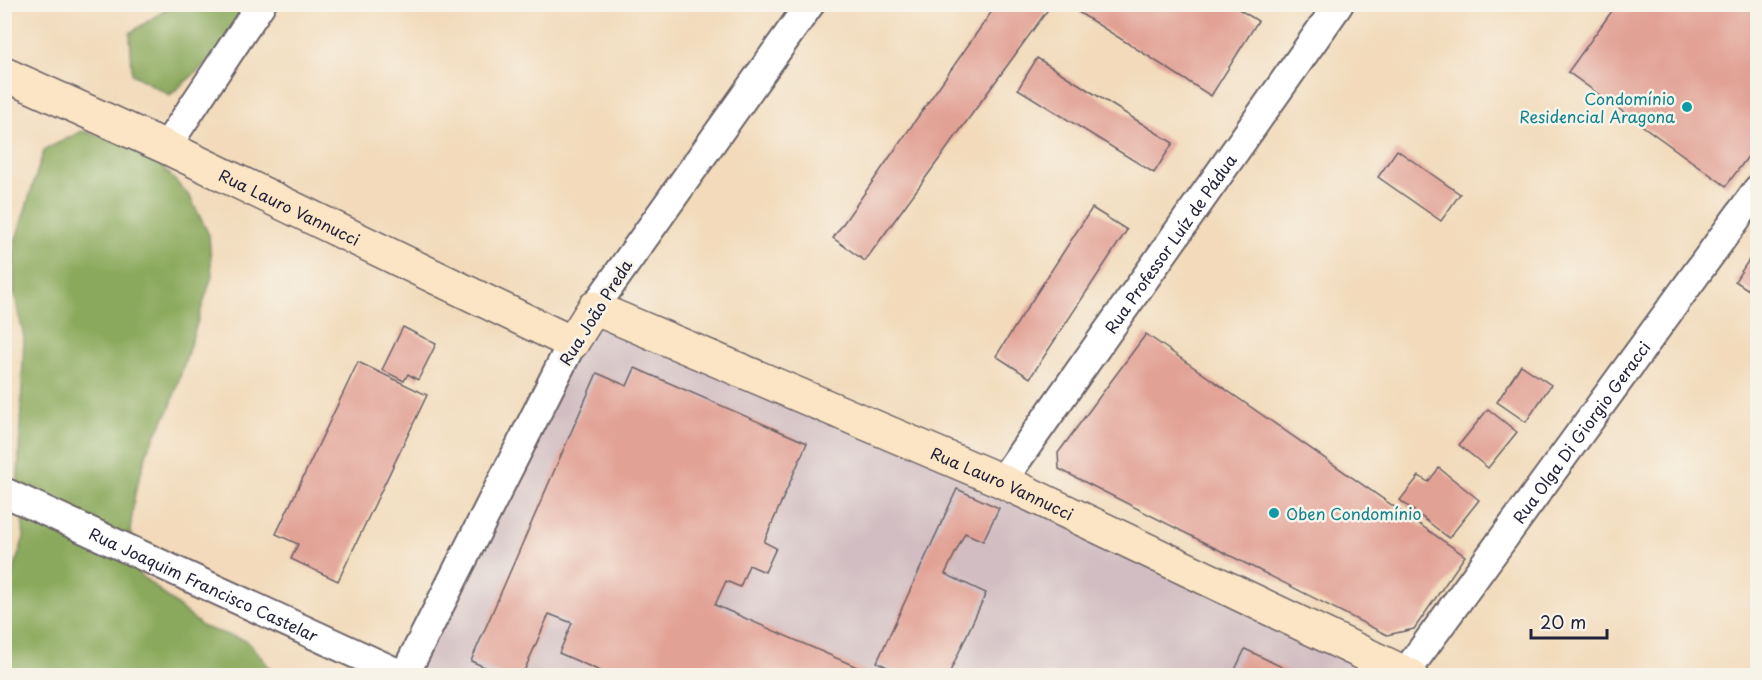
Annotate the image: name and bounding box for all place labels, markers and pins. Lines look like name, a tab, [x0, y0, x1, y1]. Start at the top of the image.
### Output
place label: Condomínio Residencial Aragona	[1519, 86, 1675, 128]
marker: Condomínio Residencial Aragona	[1680, 100, 1694, 114]
place label: Oben Condomínio	[1286, 501, 1421, 525]
marker: Oben Condomínio	[1267, 506, 1281, 520]

